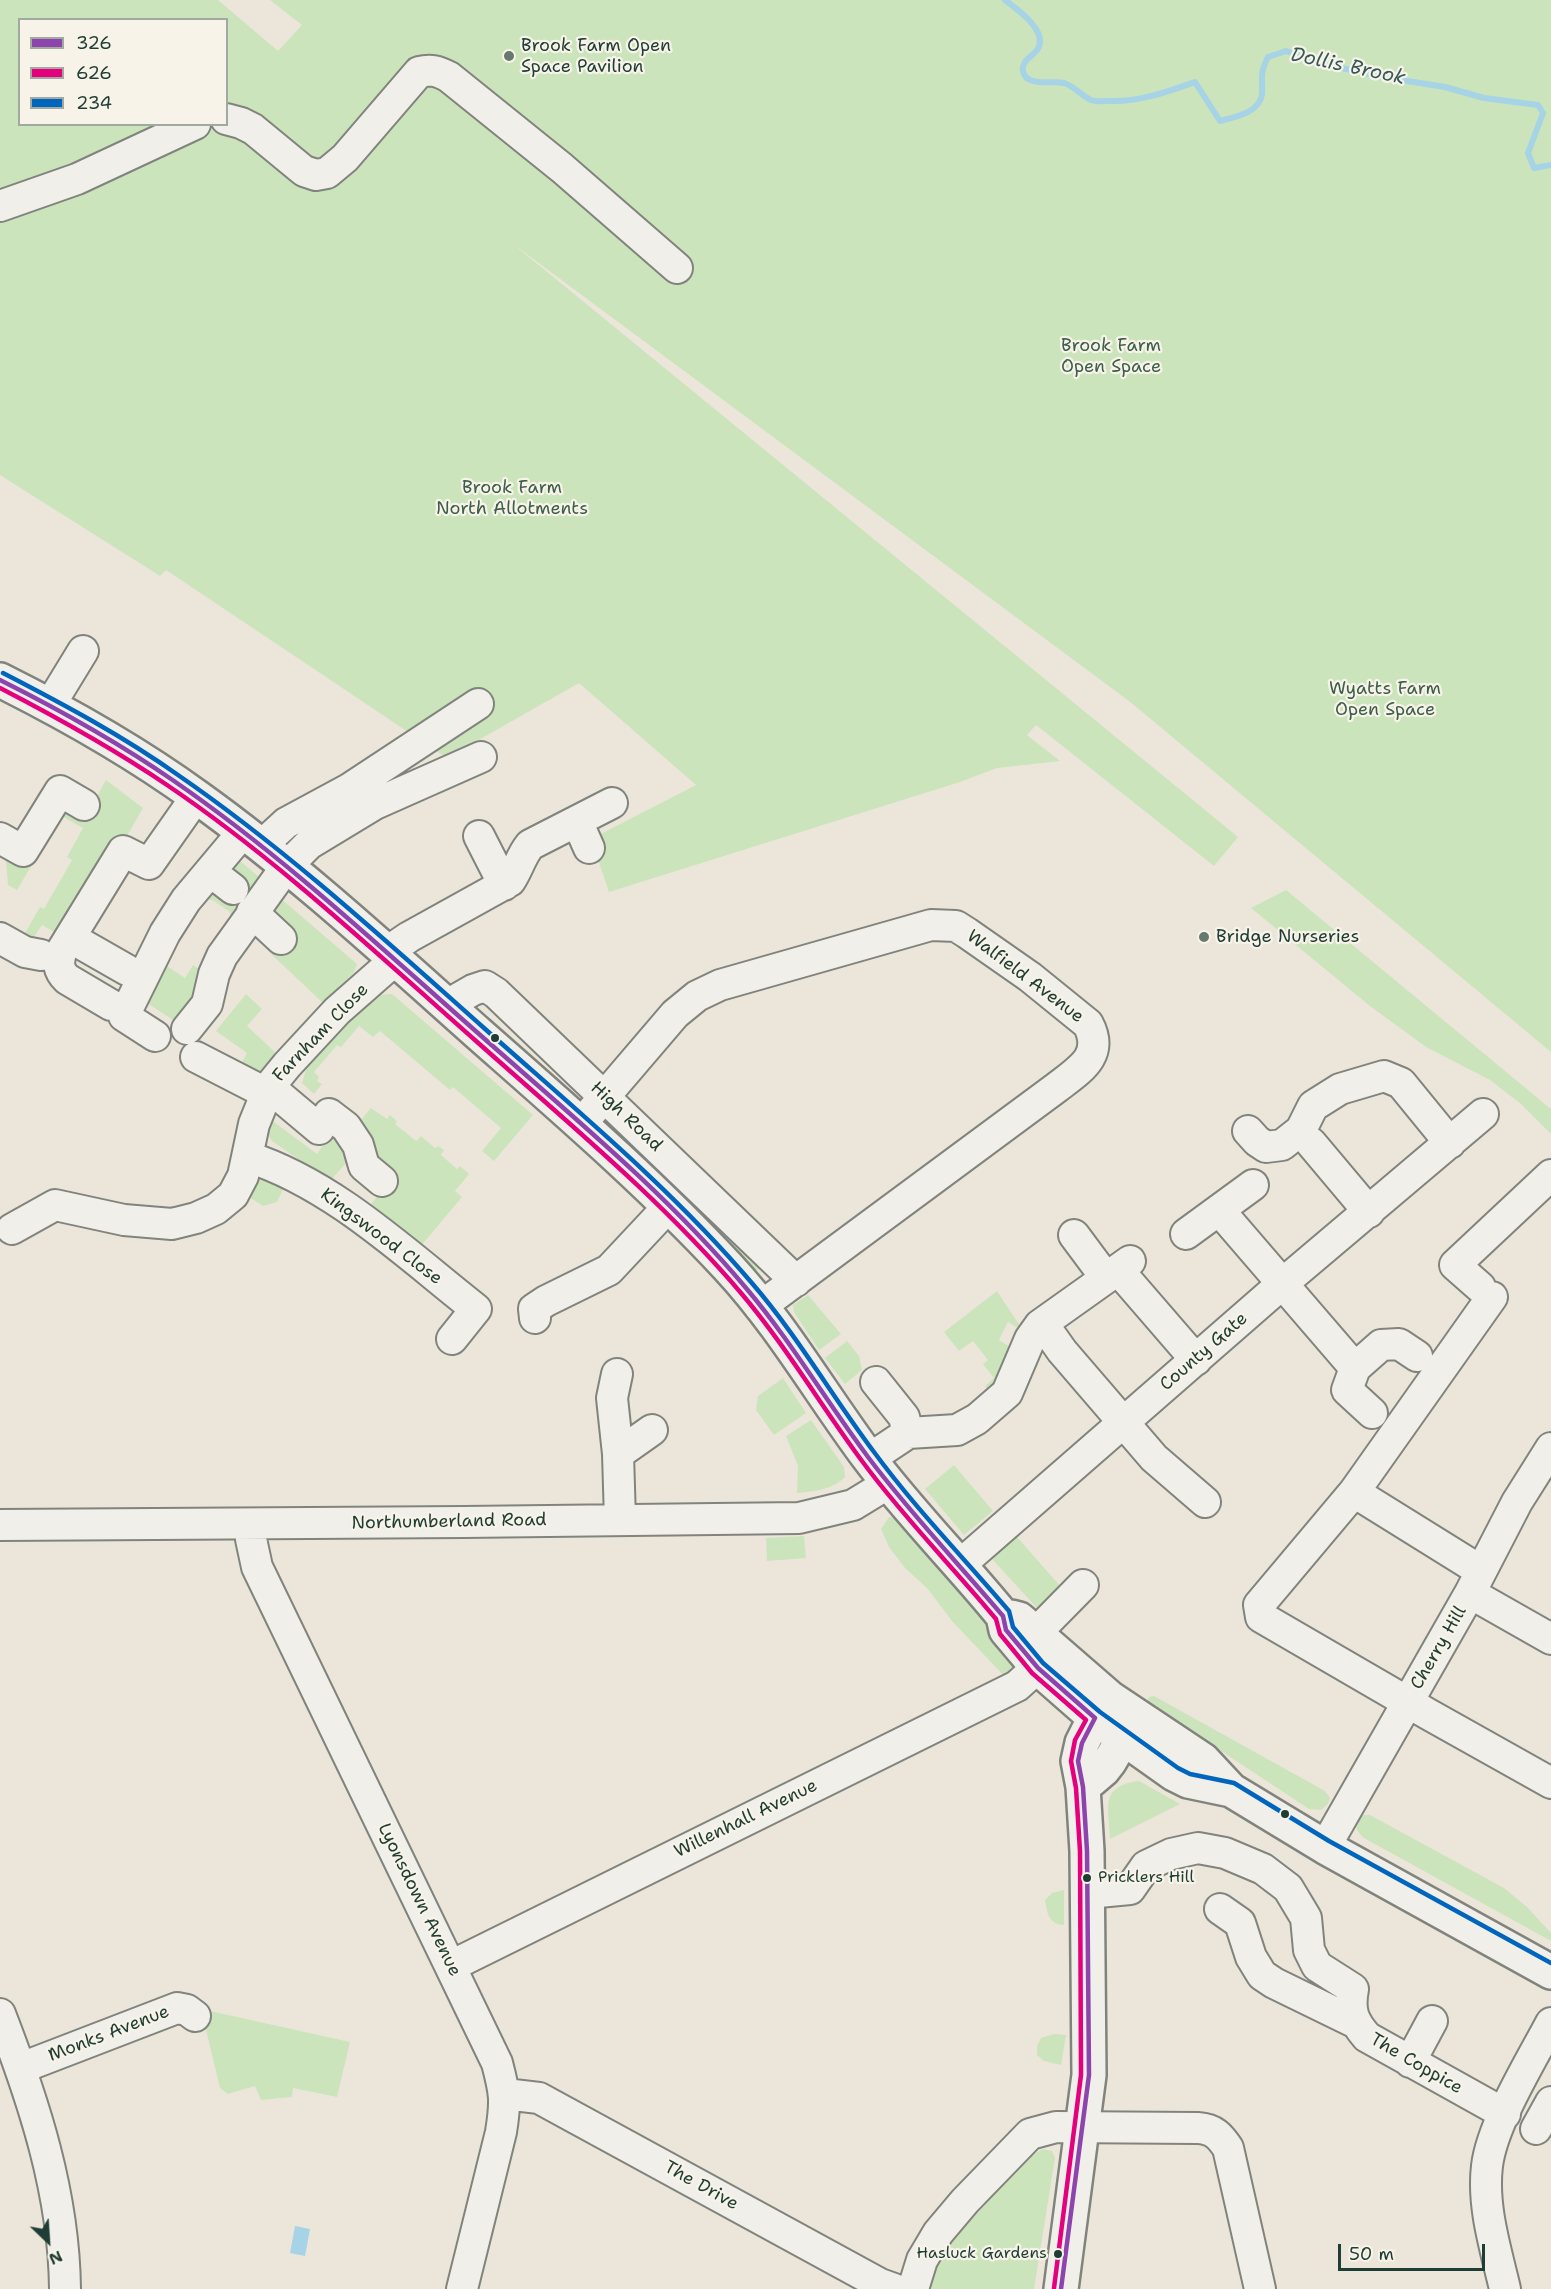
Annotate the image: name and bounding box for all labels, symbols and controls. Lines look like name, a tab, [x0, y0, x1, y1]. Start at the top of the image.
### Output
legend	[18, 18, 228, 126]
text: 326	[76, 31, 112, 55]
place label: Brook Farm Open Space Pavilion	[521, 35, 671, 78]
water label: Dollis Brook	[1288, 43, 1408, 91]
marker: Brook Farm Open Space Pavilion	[502, 49, 516, 63]
text: 626	[76, 61, 112, 85]
text: 234	[76, 91, 112, 115]
park label: Brook Farm Open Space	[1061, 335, 1161, 378]
park label: Brook Farm North Allotments	[436, 477, 588, 520]
park label: Wyatts Farm Open Space	[1329, 678, 1441, 720]
street label: Walfield Avenue	[962, 926, 1088, 1028]
place label: Bridge Nurseries	[1216, 926, 1359, 948]
marker: Bridge Nurseries	[1197, 930, 1211, 944]
street label: Farnham Close	[269, 979, 373, 1087]
unlabelled marker	[489, 1032, 501, 1044]
street label: High Road	[586, 1077, 666, 1157]
street label: Kingswood Close	[316, 1184, 446, 1290]
street label: County Gate	[1156, 1308, 1252, 1396]
street label: Northumberland Road	[351, 1509, 547, 1535]
street label: Cherry Hill	[1406, 1602, 1472, 1694]
street label: Willenhall Avenue	[671, 1775, 821, 1863]
unlabelled marker	[1279, 1808, 1291, 1820]
street label: Lyonsdown Avenue	[373, 1820, 465, 1980]
place label: Pricklers Hill	[1098, 1868, 1194, 1888]
marker: Pricklers Hill	[1081, 1872, 1093, 1884]
street label: Monks Avenue	[46, 2001, 172, 2067]
street label: The Coppice	[1366, 2029, 1466, 2099]
street label: The Drive	[660, 2157, 742, 2215]
north arrow	[18, 2211, 78, 2271]
scale bar	[1341, 2232, 1488, 2270]
text: 50 m	[1349, 2242, 1394, 2266]
place label: Hasluck Gardens	[917, 2244, 1047, 2264]
text: N	[46, 2246, 66, 2270]
marker: Hasluck Gardens	[1052, 2248, 1064, 2260]

